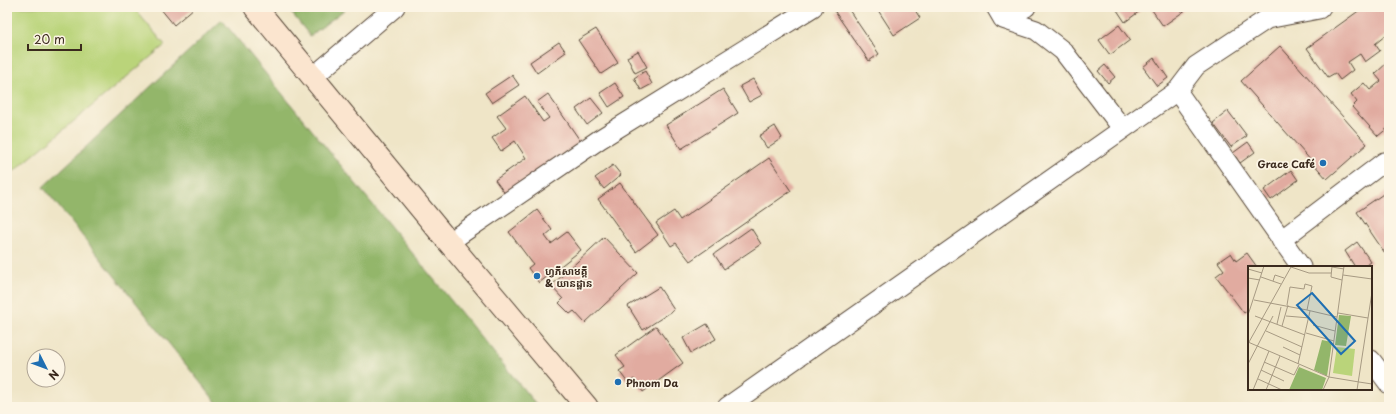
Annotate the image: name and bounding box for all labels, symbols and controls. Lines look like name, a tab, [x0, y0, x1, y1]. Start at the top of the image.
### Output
scale bar	[28, 26, 81, 52]
text: 20 m	[34, 30, 65, 48]
place label: Grace Café	[1258, 156, 1316, 171]
marker: Grace Café	[1318, 158, 1328, 168]
place label: ហ្វភីសាមគ្គី & យានដ្ឋាន	[545, 263, 592, 290]
inset map	[1248, 266, 1372, 390]
marker: ហ្វភីសាមគ្គី & យានដ្ឋាន	[532, 271, 542, 281]
north arrow	[26, 348, 66, 388]
text: N	[44, 366, 63, 384]
place label: Phnom Da	[626, 375, 678, 390]
marker: Phnom Da	[613, 377, 623, 387]

